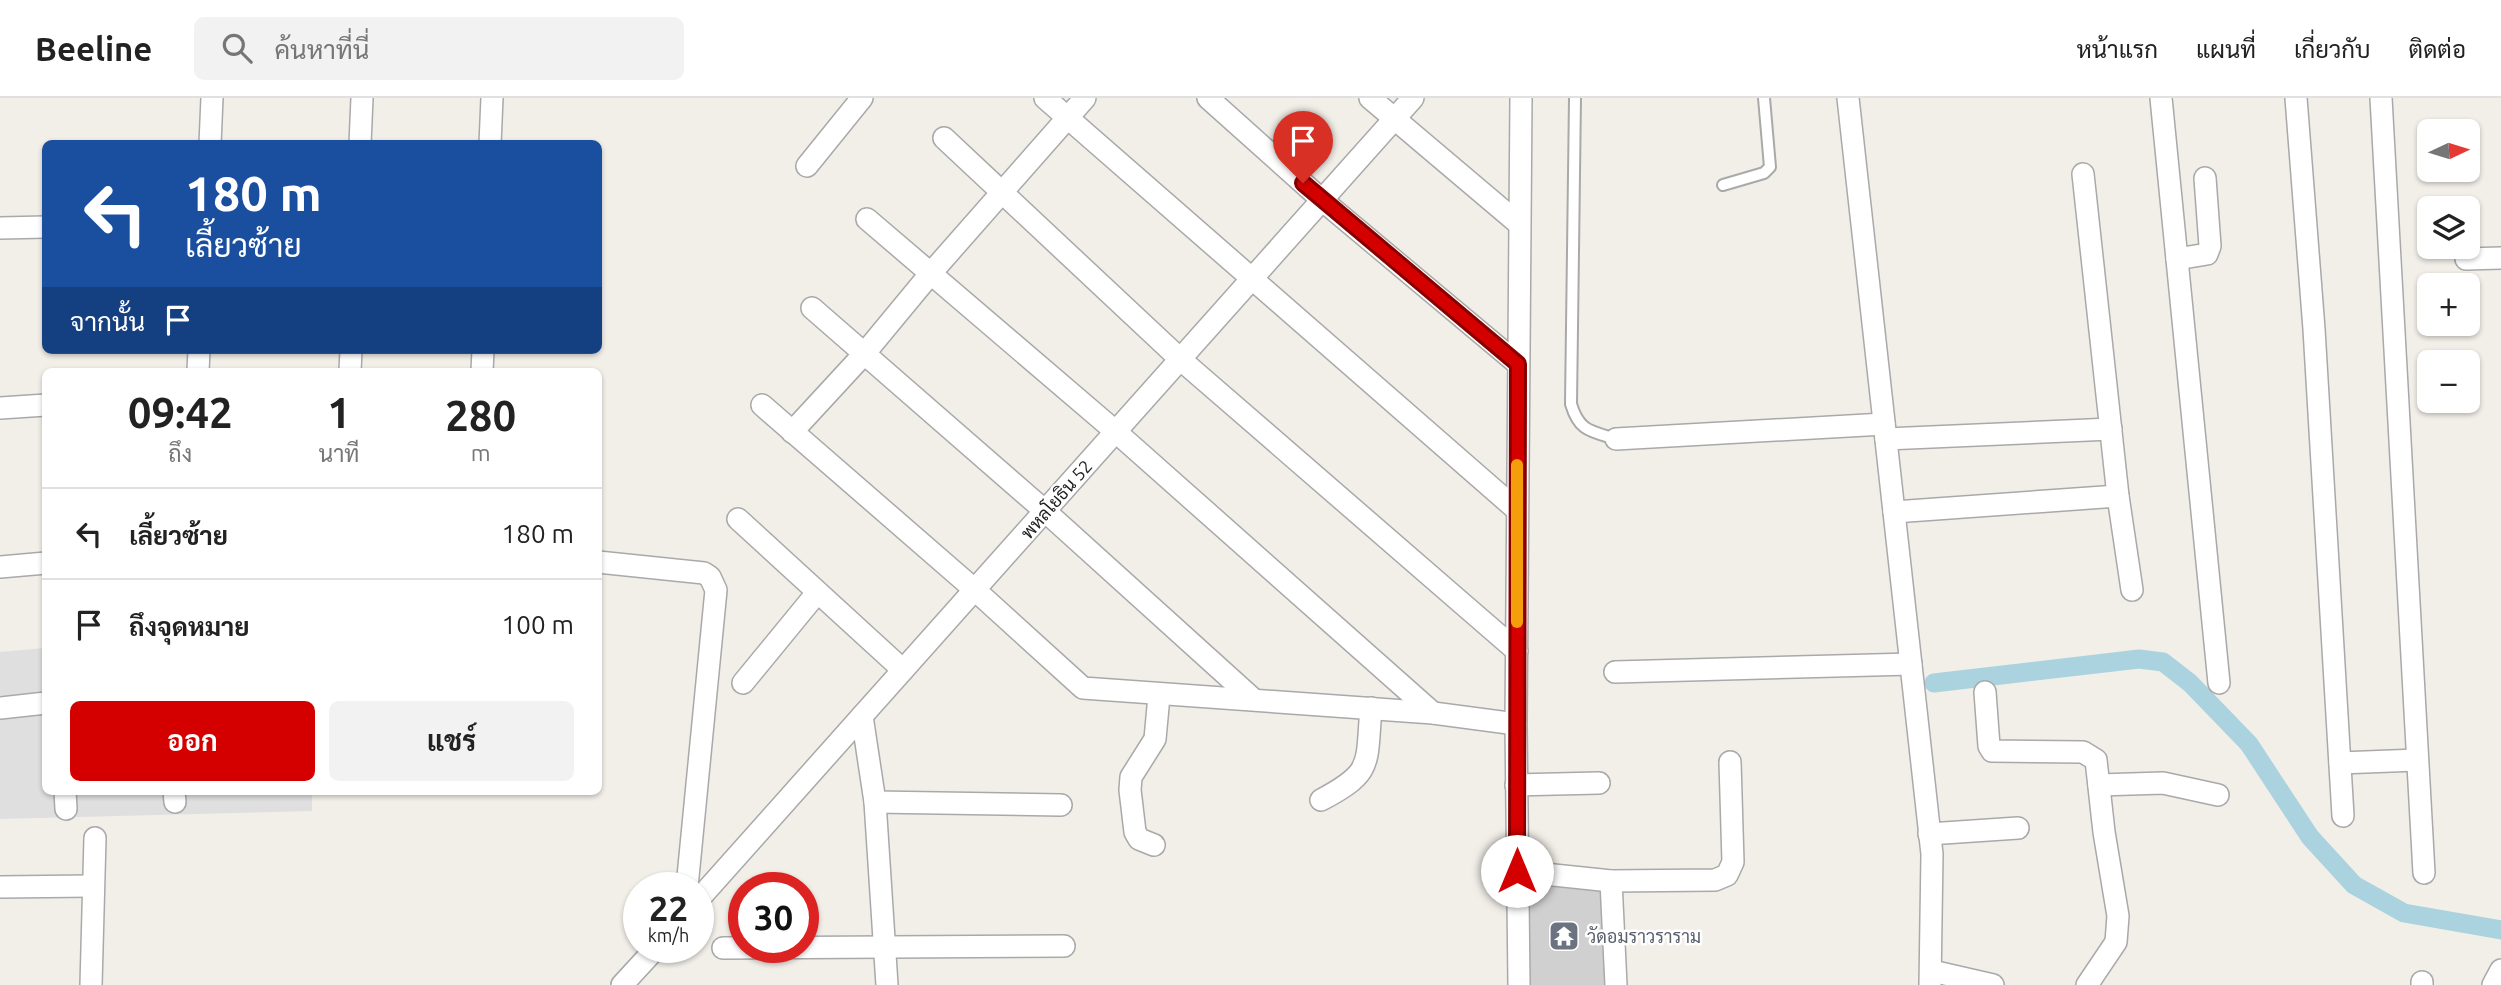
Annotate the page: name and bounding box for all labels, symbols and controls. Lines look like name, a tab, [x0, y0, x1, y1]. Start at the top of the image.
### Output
search box	[194, 17, 684, 80]
icon: search	[218, 29, 256, 67]
text: Beeline	[35, 30, 152, 67]
text: ค้นหาที่นี่	[274, 35, 369, 64]
text: หน้าแรก	[2077, 36, 2158, 63]
text: แผนที่	[2196, 36, 2256, 63]
text: เกี่ยวกับ	[2294, 36, 2371, 63]
text: ติดต่อ	[2409, 36, 2466, 63]
pin	[1273, 111, 1333, 183]
north arrow	[2417, 119, 2480, 182]
map controls	[2417, 119, 2480, 413]
icon: arrive	[1284, 122, 1322, 160]
text: 180 m	[185, 165, 322, 220]
icon: left	[70, 168, 161, 259]
button: layers	[2417, 196, 2480, 259]
text: เลี้ยวซ้าย	[185, 227, 302, 263]
button: +	[2417, 273, 2480, 336]
icon: arrive	[159, 301, 197, 339]
text: จากนั้น	[70, 307, 145, 336]
button: −	[2417, 350, 2480, 413]
text: 09:42	[128, 389, 233, 436]
text: 1	[327, 389, 351, 436]
text: 280	[445, 392, 516, 439]
text: m	[471, 440, 491, 465]
text: ถึง	[168, 441, 192, 466]
text: นาที	[319, 441, 359, 466]
street label: พหลโยธิน 52	[1015, 454, 1096, 542]
icon: left	[70, 515, 108, 553]
text: 180 m	[502, 519, 574, 548]
text: เลี้ยวซ้าย	[129, 521, 228, 550]
icon: arrive	[70, 606, 108, 644]
text: 100 m	[502, 610, 574, 639]
text: ถึงจุดหมาย	[129, 612, 250, 641]
button: ออก	[70, 701, 315, 781]
button: แชร์	[329, 701, 574, 781]
position arrow	[1480, 834, 1554, 908]
speed limit sign: 30	[728, 872, 819, 963]
text: 22	[649, 888, 688, 928]
temple icon: วัดอมราวราราม	[1547, 919, 1581, 953]
text: km/h	[648, 925, 689, 945]
place label: วัดอมราวราราม	[1587, 926, 1701, 946]

